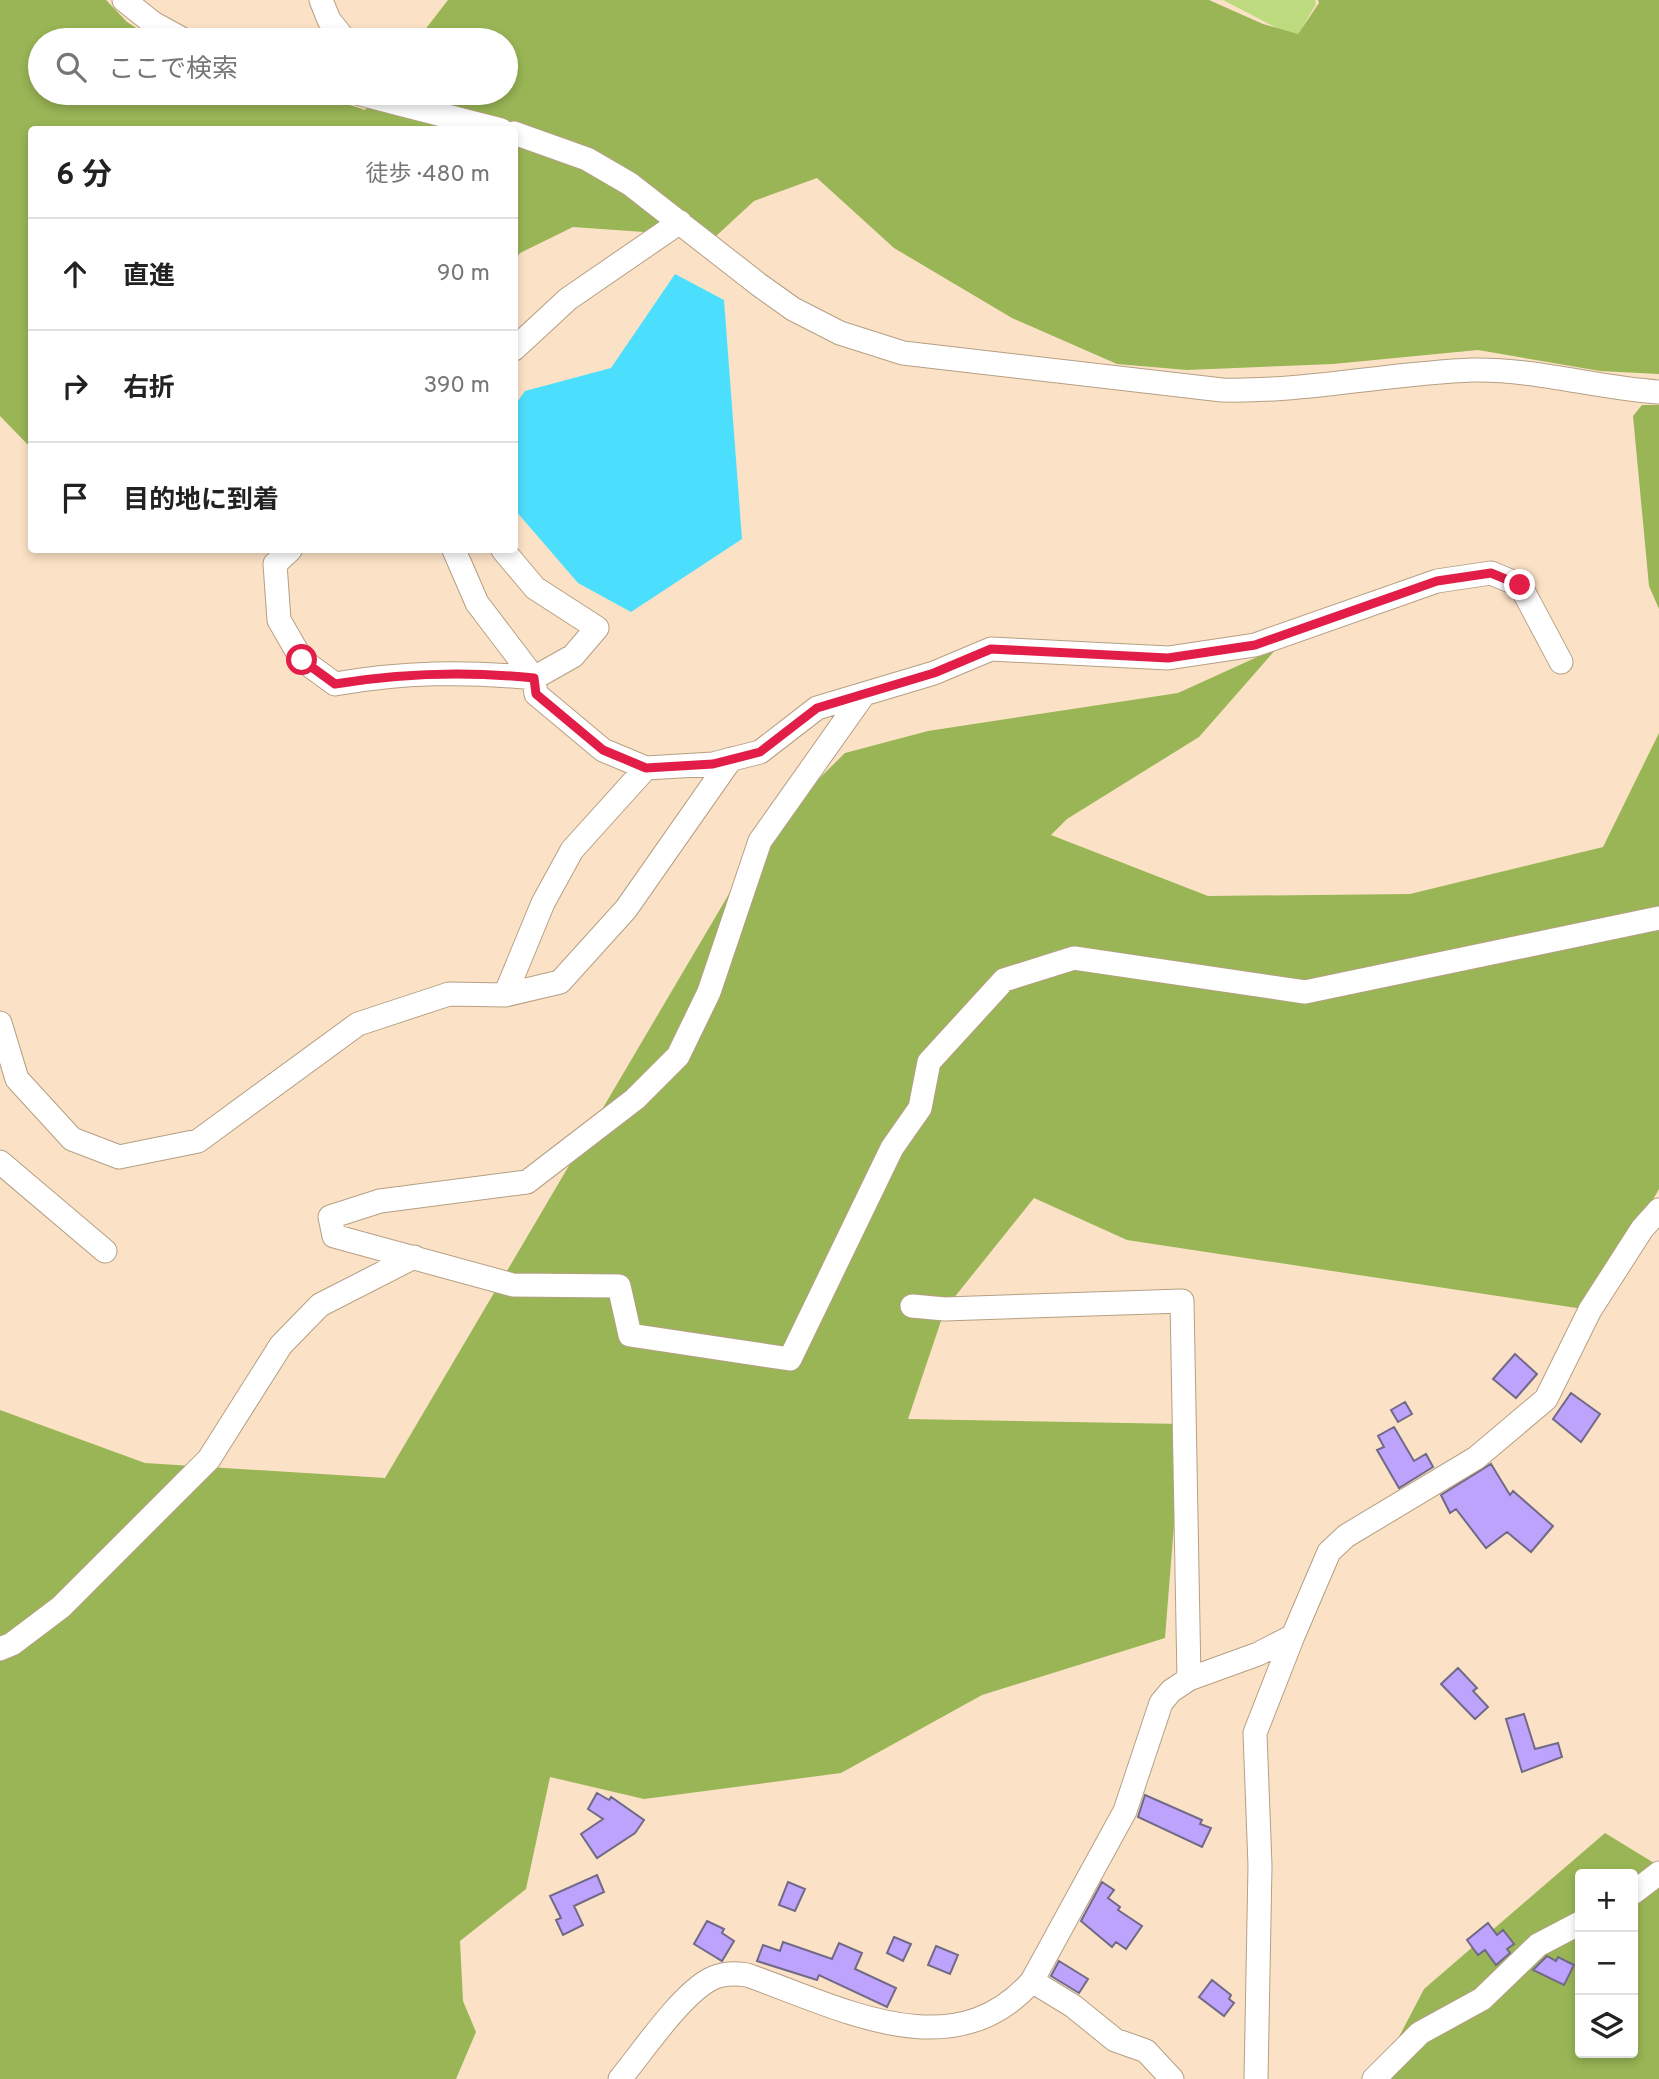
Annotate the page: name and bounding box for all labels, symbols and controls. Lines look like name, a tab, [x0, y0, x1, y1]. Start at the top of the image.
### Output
search box	[28, 28, 518, 105]
icon: search	[52, 48, 90, 86]
text: ここで検索	[108, 54, 238, 87]
text: 6 分	[56, 158, 112, 195]
text: 徒歩 · 480 m	[365, 161, 490, 190]
icon: ahead	[56, 255, 94, 293]
text: 90 m	[437, 260, 490, 289]
text: 直進	[123, 261, 175, 294]
icon: right	[56, 367, 94, 405]
text: 390 m	[423, 372, 490, 401]
text: 右折	[123, 373, 175, 406]
icon: arrive	[56, 479, 94, 517]
text: 目的地に到着	[123, 485, 279, 518]
route end	[1504, 569, 1535, 600]
route start	[286, 644, 317, 675]
map controls	[1575, 1869, 1638, 2058]
button: +	[1575, 1869, 1638, 1932]
button: −	[1575, 1932, 1638, 1995]
button: layers	[1575, 1995, 1638, 2058]

